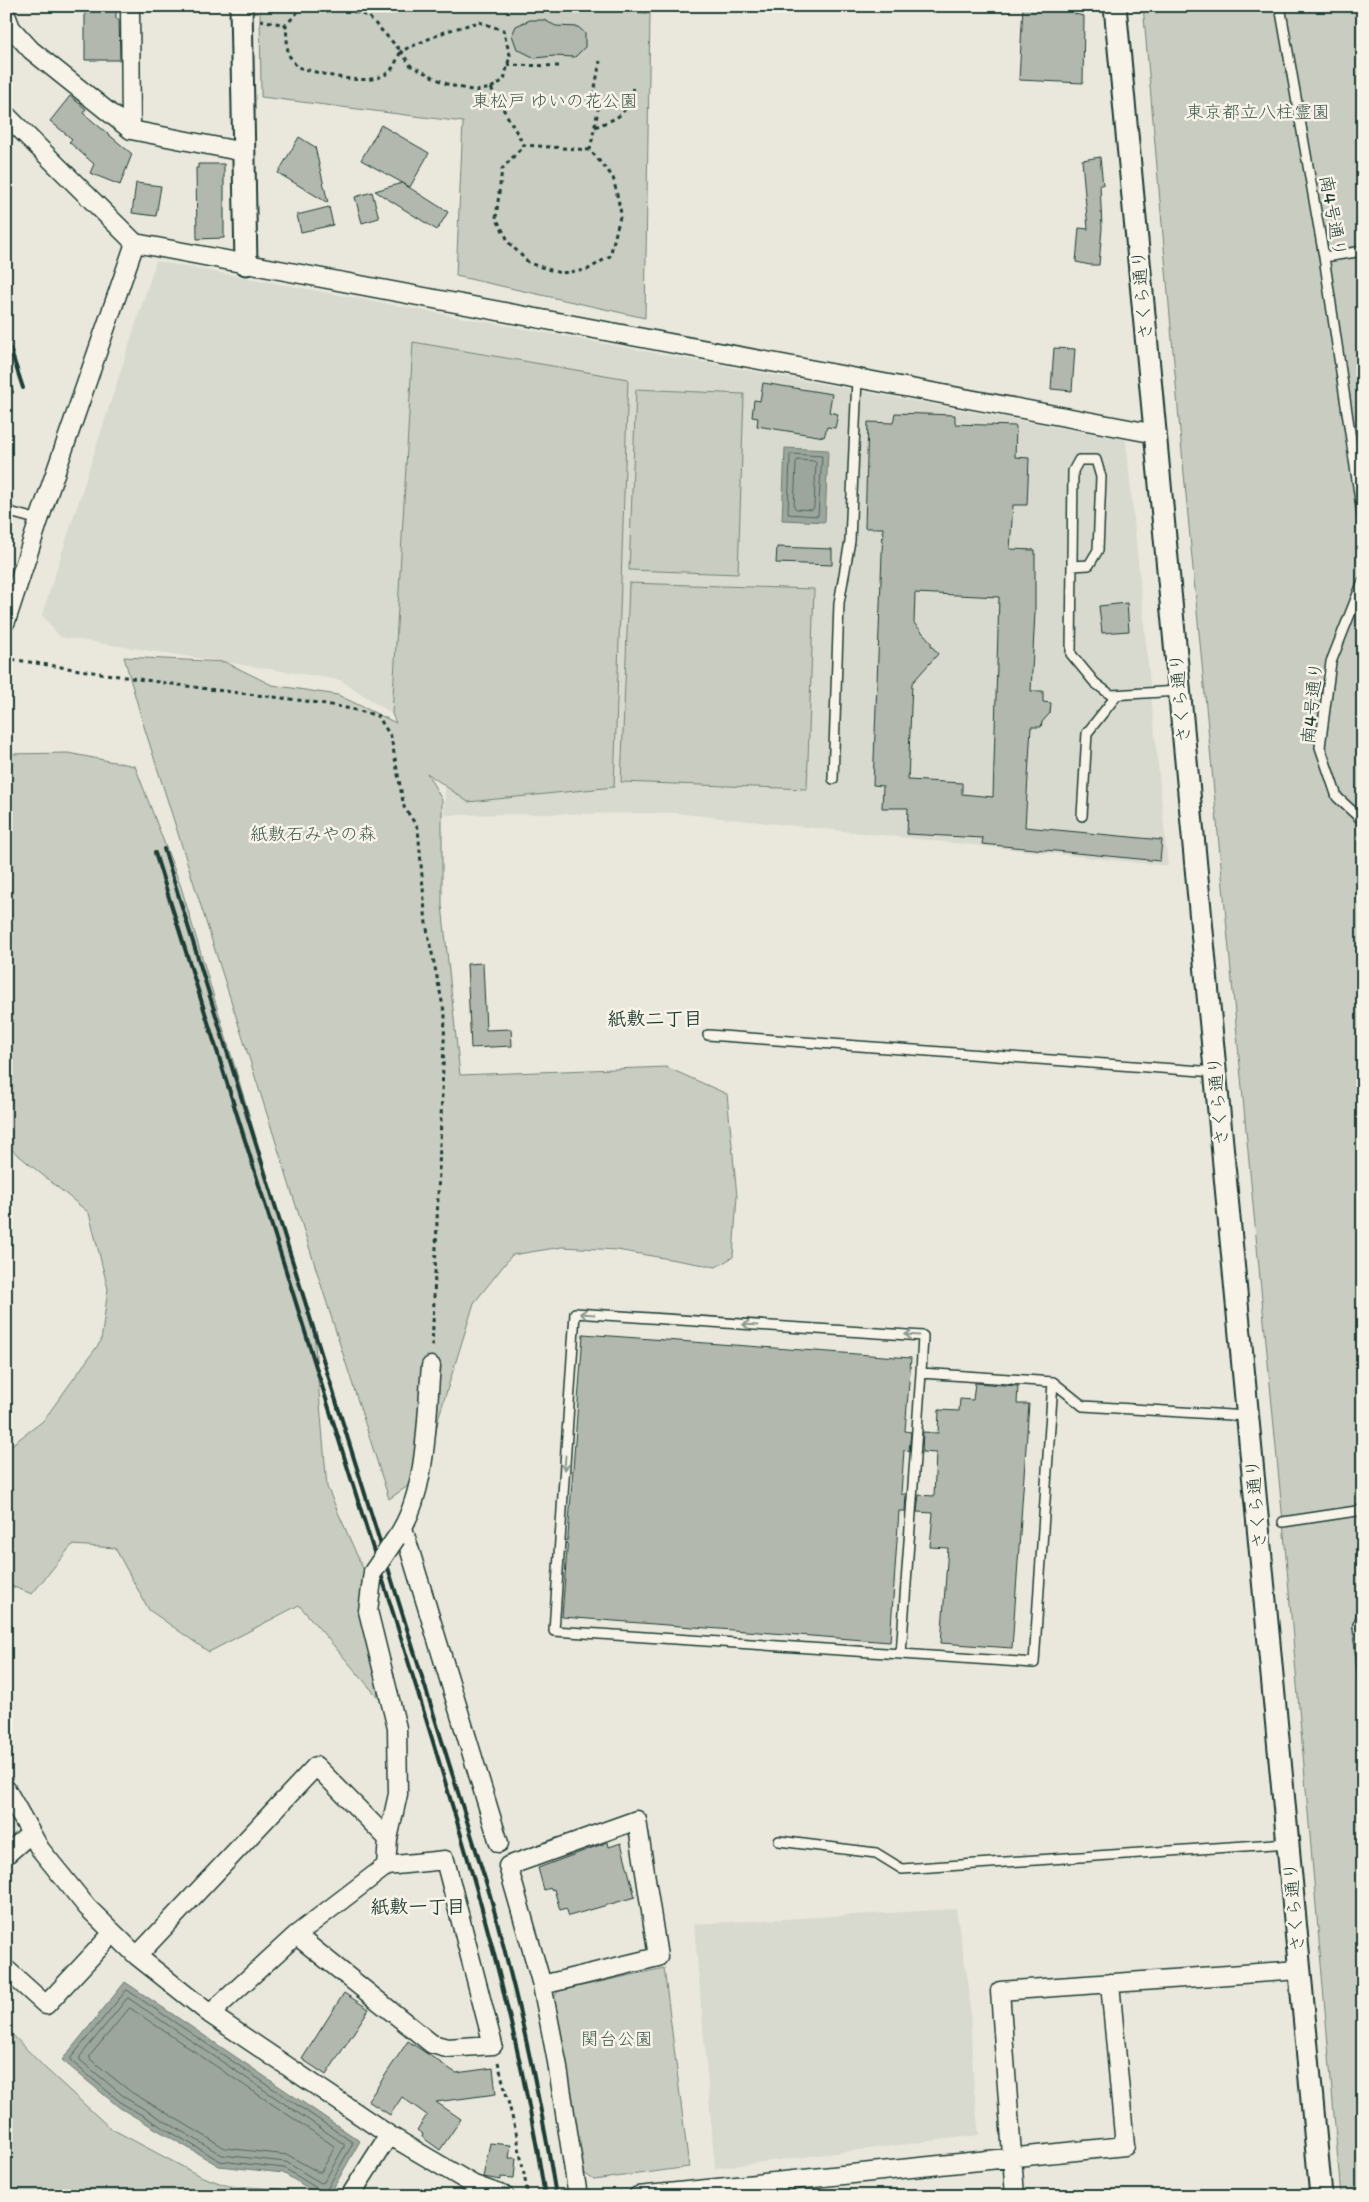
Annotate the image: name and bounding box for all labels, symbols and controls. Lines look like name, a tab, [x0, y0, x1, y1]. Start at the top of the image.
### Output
park label: 東松戸 ゆいの花公園	[472, 90, 638, 112]
park label: 東京都立八柱霊園	[1186, 101, 1330, 123]
street label: 南4号通り	[1315, 173, 1351, 259]
street label: さくら通り	[1127, 249, 1157, 341]
street label: さくら通り	[1165, 652, 1195, 744]
street label: 南4号通り	[1297, 661, 1327, 745]
park label: 紙敷石みやの森	[250, 823, 376, 845]
district label: 紙敷二丁目	[607, 1007, 703, 1030]
street label: さくら通り	[1203, 1055, 1233, 1147]
one-way arrow	[580, 1309, 596, 1319]
one-way arrow	[742, 1320, 758, 1329]
one-way arrow	[904, 1330, 920, 1340]
one-way arrow	[561, 1455, 570, 1471]
street label: さくら通り	[1241, 1458, 1271, 1550]
street label: さくら通り	[1279, 1861, 1309, 1953]
district label: 紙敷一丁目	[370, 1895, 466, 1918]
park label: 関台公園	[581, 2028, 653, 2050]

